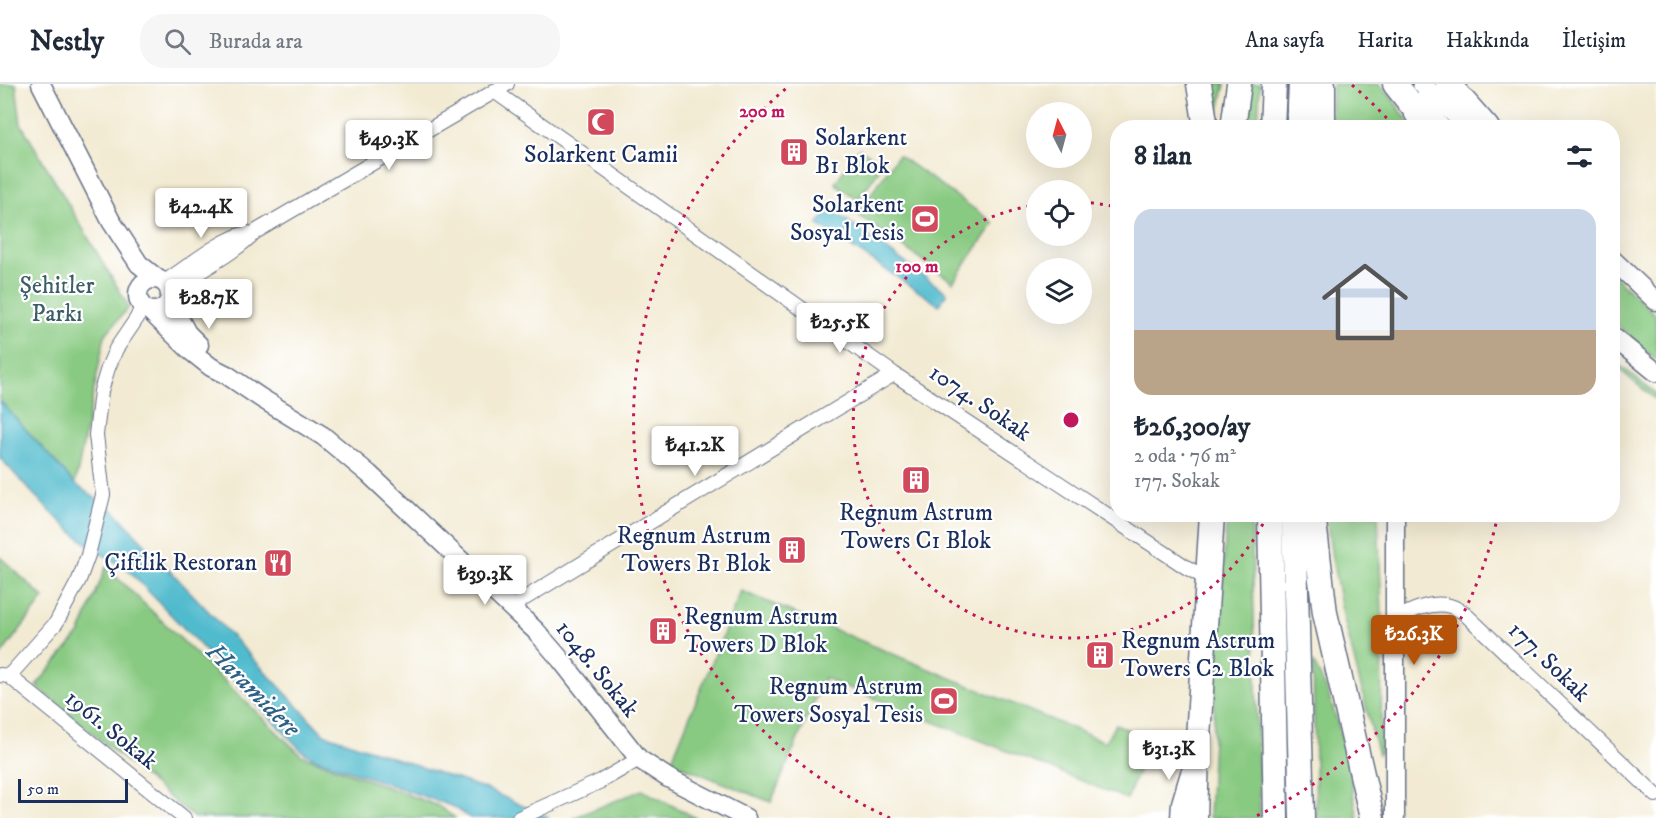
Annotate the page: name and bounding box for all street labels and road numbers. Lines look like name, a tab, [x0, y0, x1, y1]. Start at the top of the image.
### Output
street label: 1074. Sokak	[923, 358, 1037, 448]
street label: 1048. Sokak	[549, 614, 645, 724]
street label: 177. Sokak	[1502, 615, 1597, 709]
street label: 1961. Sokak	[58, 683, 164, 777]

